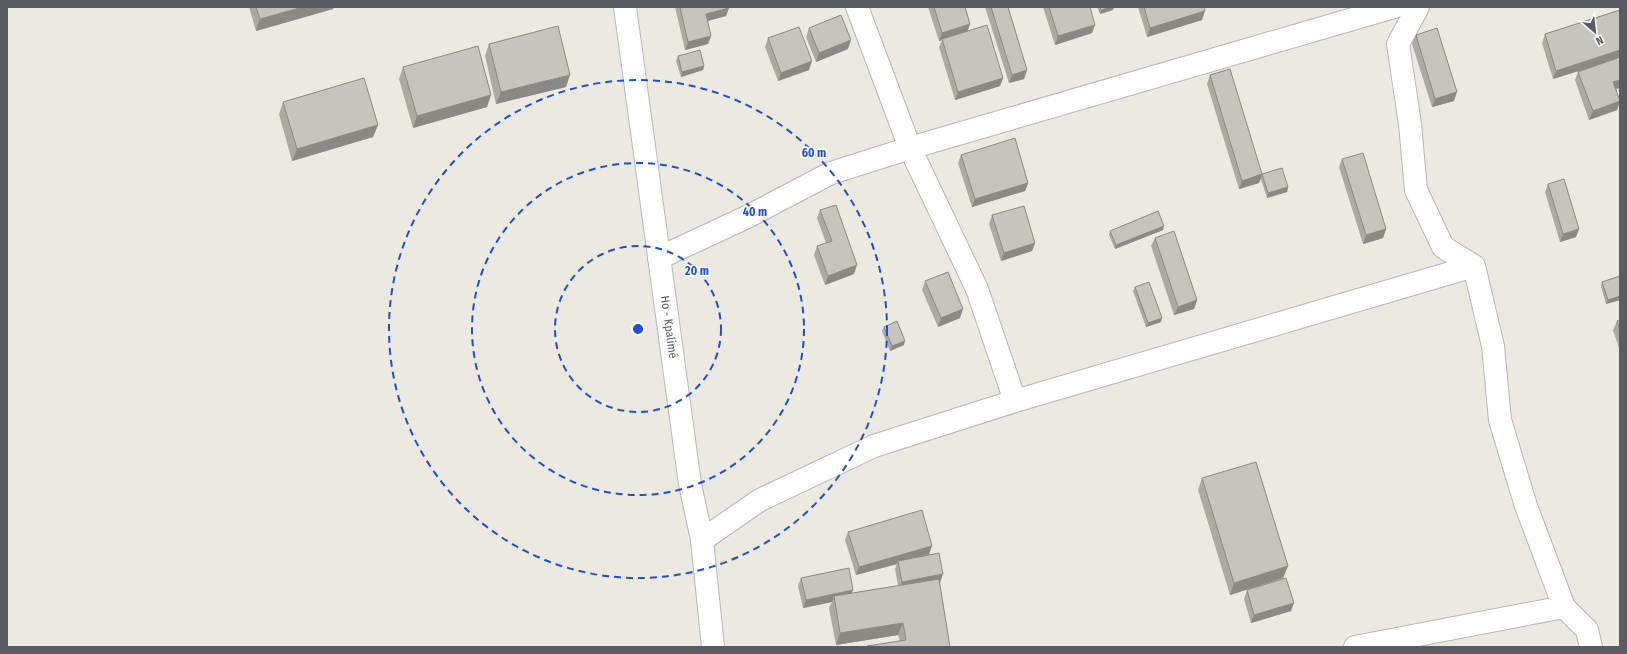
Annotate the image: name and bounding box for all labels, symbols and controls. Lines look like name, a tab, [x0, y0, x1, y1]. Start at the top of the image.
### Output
north arrow	[1575, 12, 1615, 52]
text: N	[1593, 33, 1605, 48]
text: 60 m	[802, 146, 826, 160]
text: 40 m	[743, 205, 767, 219]
text: 20 m	[684, 264, 709, 278]
street label: Ho - Kpalimé	[658, 295, 680, 359]
centre of rings	[631, 322, 645, 336]

